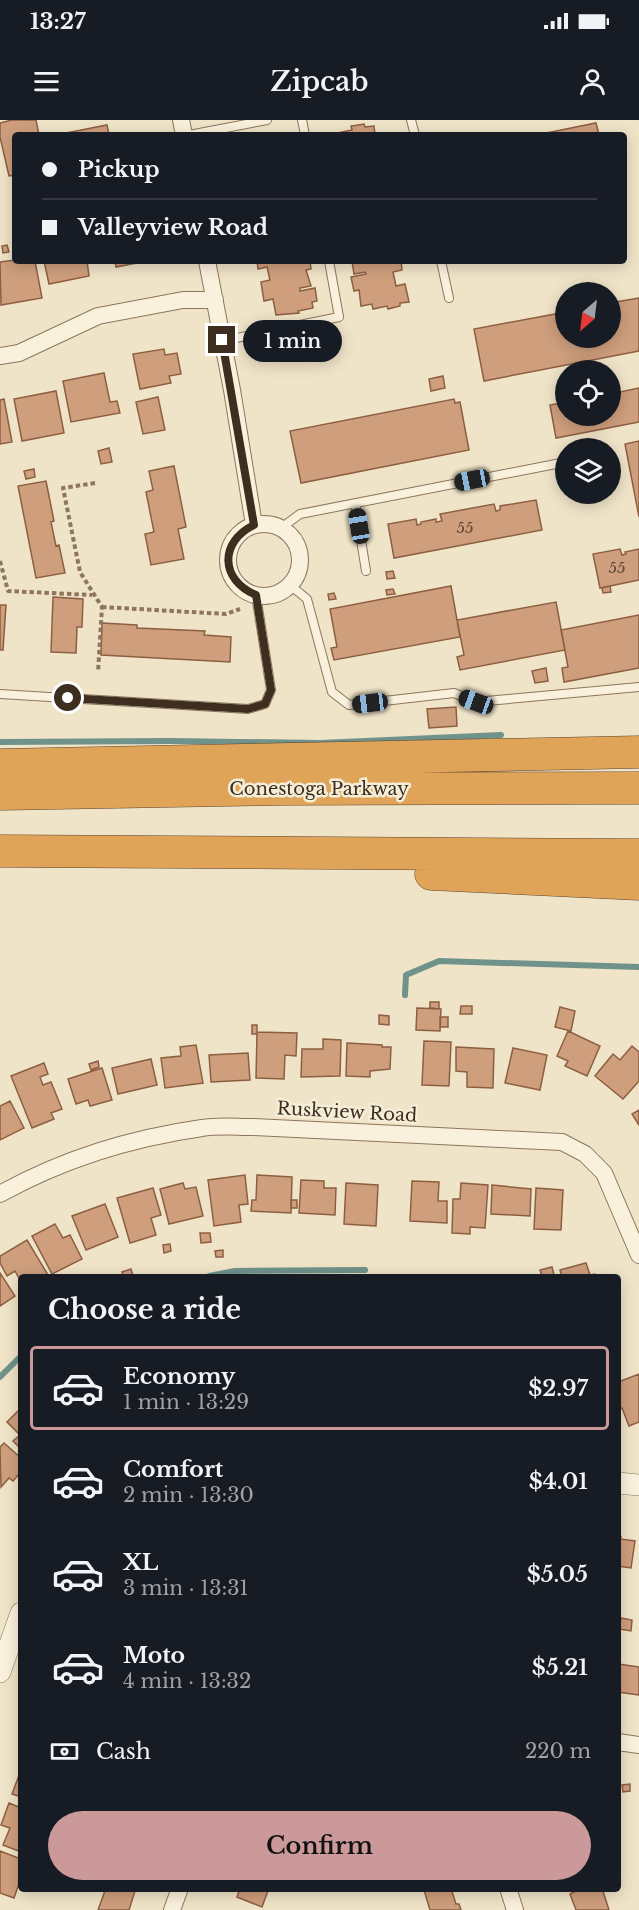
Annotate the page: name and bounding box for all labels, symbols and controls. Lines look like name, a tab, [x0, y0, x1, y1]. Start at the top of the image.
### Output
text: 13:27	[30, 8, 86, 35]
icon: menu	[30, 65, 63, 98]
text: Zipcab	[271, 65, 368, 98]
icon: person	[576, 65, 609, 98]
text: Pickup	[78, 156, 160, 183]
text: Valleyview Road	[78, 214, 268, 241]
north arrow	[555, 282, 621, 348]
map controls	[555, 282, 621, 504]
callout: 1 min	[243, 319, 342, 361]
route end	[208, 326, 235, 353]
text: 1 min	[264, 329, 321, 353]
button: locate	[555, 360, 621, 426]
button: layers	[555, 438, 621, 504]
car	[453, 468, 491, 492]
car	[347, 507, 371, 545]
house number: 55	[456, 518, 474, 537]
house number: 55	[608, 558, 626, 577]
route start	[54, 684, 81, 711]
car	[456, 687, 496, 717]
car	[351, 692, 389, 714]
street label: Conestoga Parkway	[229, 778, 409, 800]
street label: Ruskview Road	[276, 1097, 418, 1127]
text: Choose a ride	[48, 1293, 241, 1326]
icon: car	[51, 1361, 105, 1415]
text: Economy	[123, 1363, 235, 1390]
text: $2.97	[528, 1375, 588, 1402]
text: 1 min · 13:29	[123, 1390, 249, 1414]
icon: car	[51, 1454, 105, 1508]
text: Comfort	[123, 1456, 223, 1483]
text: $4.01	[529, 1468, 588, 1495]
text: 2 min · 13:30	[123, 1483, 254, 1507]
icon: car	[51, 1547, 105, 1601]
text: XL	[123, 1549, 158, 1576]
text: $5.05	[527, 1561, 588, 1588]
text: 3 min · 13:31	[123, 1576, 248, 1600]
icon: car	[51, 1640, 105, 1694]
text: Moto	[123, 1642, 185, 1669]
text: $5.21	[532, 1654, 588, 1681]
text: 4 min · 13:32	[123, 1669, 251, 1693]
icon: cash	[48, 1735, 81, 1768]
text: Cash	[96, 1738, 151, 1765]
text: 220 m	[525, 1739, 591, 1763]
button: Confirm	[48, 1811, 591, 1880]

